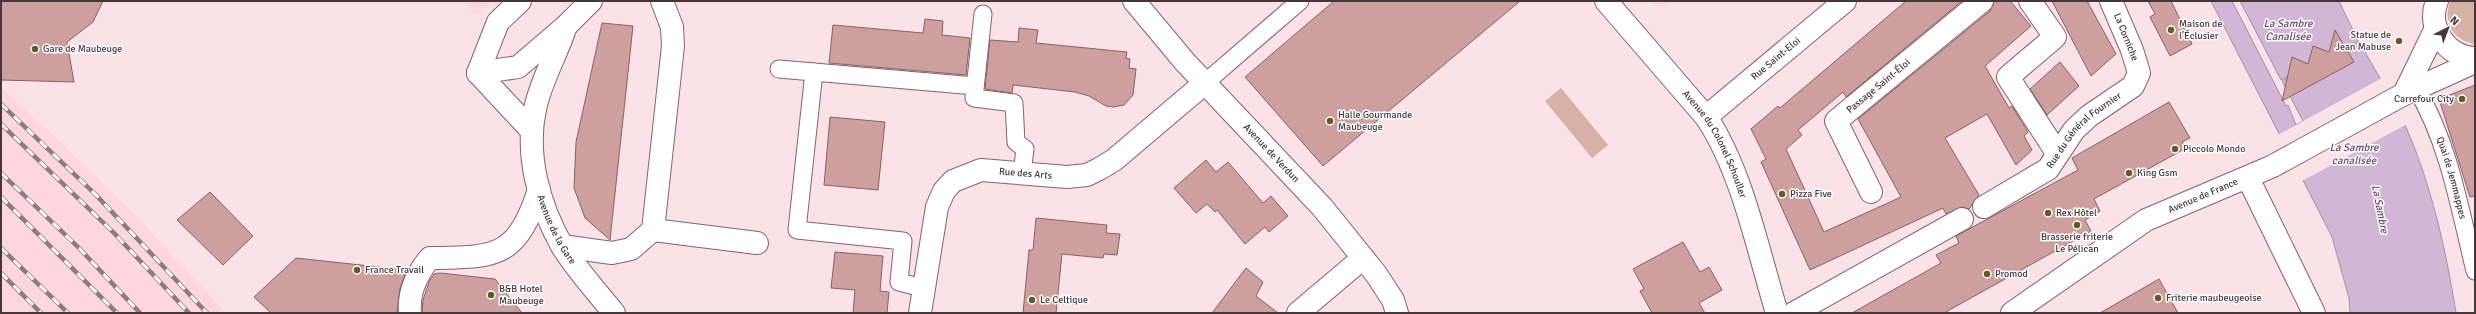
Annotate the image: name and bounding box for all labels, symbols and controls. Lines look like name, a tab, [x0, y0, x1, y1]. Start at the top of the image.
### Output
north arrow	[2428, 8, 2468, 48]
street label: La Corniche	[2111, 11, 2141, 63]
text: N	[2447, 14, 2462, 28]
water label: La Sambre Canalisée	[2263, 17, 2313, 43]
place label: Maison de l’Éclusier	[2179, 18, 2222, 42]
marker: Maison de l’Éclusier	[2166, 25, 2176, 35]
place label: Statue de Jean Mabuse	[2336, 29, 2391, 53]
street label: Rue Saint-Eloi	[1749, 35, 1803, 83]
marker: Statue de Jean Mabuse	[2394, 36, 2404, 46]
place label: Gare de Maubeuge	[43, 43, 122, 55]
marker: Gare de Maubeuge	[30, 44, 40, 54]
street label: Passage Saint-Éloi	[1844, 56, 1913, 116]
street label: Avenue du Colonel Schouller	[1680, 88, 1749, 200]
street label: Rue du Général Fournier	[2044, 90, 2124, 171]
place label: Carrefour City	[2394, 93, 2454, 105]
marker: Carrefour City	[2457, 94, 2467, 104]
place label: Halle Gourmande Maubeuge	[1338, 109, 1412, 133]
marker: Halle Gourmande Maubeuge	[1325, 116, 1335, 126]
street label: Avenue de Verdun	[1241, 121, 1302, 185]
street label: Quai de Jemmappes	[2434, 135, 2469, 221]
water label: La Sambre canalisée	[2329, 141, 2379, 167]
place label: Piccolo Mondo	[2183, 143, 2245, 155]
marker: Piccolo Mondo	[2170, 144, 2180, 154]
street label: Rue des Arts	[998, 165, 1053, 182]
place label: King Gsm	[2137, 167, 2177, 179]
marker: King Gsm	[2124, 168, 2134, 178]
street label: Avenue de France	[2166, 176, 2240, 216]
water label: La Sambre	[2369, 184, 2391, 235]
place label: Pizza Five	[1790, 188, 1832, 200]
marker: Pizza Five	[1777, 189, 1787, 199]
street label: Avenue de la Gare	[534, 193, 579, 267]
place label: Rex Hôtel	[2056, 207, 2097, 219]
marker: Rex Hôtel	[2043, 208, 2053, 218]
marker: Brasserie friterie Le Pélican	[2072, 220, 2082, 230]
place label: Brasserie friterie Le Pélican	[2041, 231, 2113, 255]
place label: France Travail	[365, 264, 424, 276]
marker: France Travail	[352, 265, 362, 275]
place label: Promod	[1995, 268, 2028, 280]
marker: Promod	[1982, 269, 1992, 279]
place label: B&B Hotel Maubeuge	[499, 283, 544, 307]
marker: B&B Hotel Maubeuge	[486, 290, 496, 300]
place label: Friterie maubeugeoise	[2166, 292, 2262, 304]
marker: Friterie maubeugeoise	[2153, 293, 2163, 303]
place label: Le Celtique	[1040, 294, 1088, 306]
marker: Le Celtique	[1027, 295, 1037, 305]

